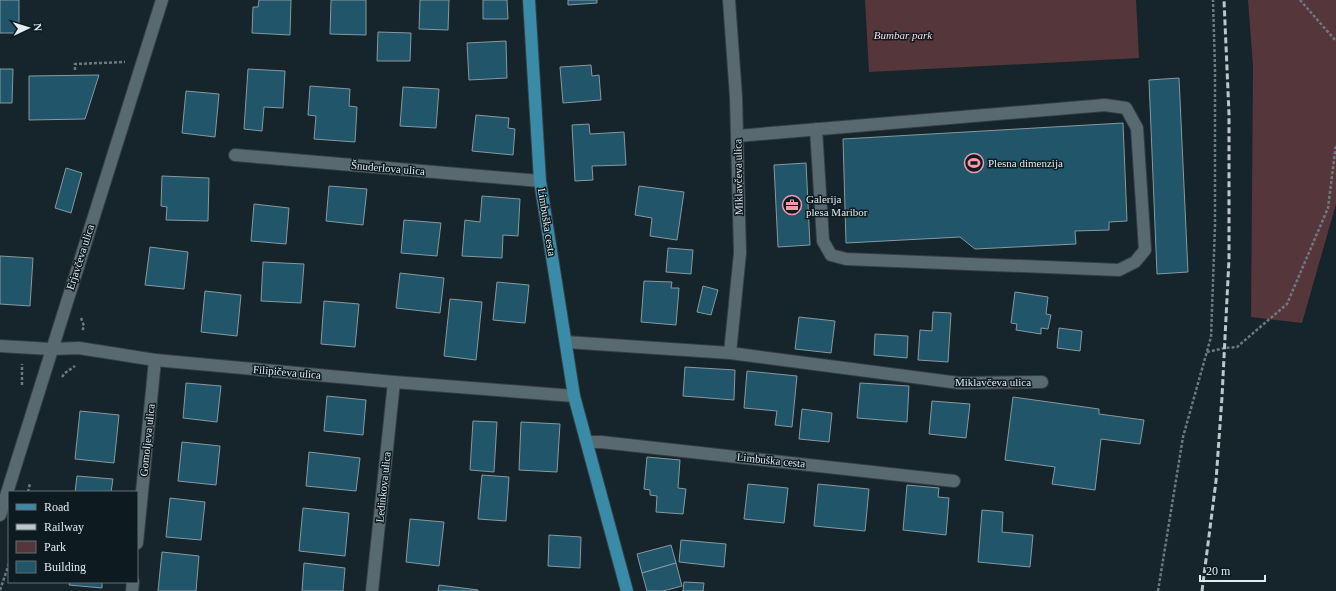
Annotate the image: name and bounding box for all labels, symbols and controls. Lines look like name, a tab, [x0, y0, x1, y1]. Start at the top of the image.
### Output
north arrow	[8, 8, 48, 48]
text: N	[32, 23, 44, 32]
park label: Bumbar park	[874, 29, 933, 41]
street label: Miklavčeva ulica	[731, 139, 745, 215]
sports icon: Plesna dimenzija	[963, 152, 985, 174]
place label: Plesna dimenzija	[988, 157, 1063, 169]
street label: Šnuderlova ulica	[351, 159, 426, 177]
street label: Limbuška cesta	[536, 187, 558, 257]
place label: Galerija plesa Maribor	[806, 193, 868, 218]
office icon: Galerija plesa Maribor	[781, 194, 803, 216]
street label: Erjavčeva ulica	[64, 223, 96, 291]
street label: Filipičeva ulica	[253, 363, 322, 381]
street label: Miklavčeva ulica	[955, 376, 1031, 388]
street label: Gomoljeva ulica	[137, 403, 157, 477]
street label: Limbuška cesta	[736, 450, 806, 470]
street label: Ledinkova ulica	[373, 451, 393, 523]
legend	[8, 491, 138, 583]
text: Road	[44, 500, 69, 514]
text: Railway	[44, 520, 84, 534]
text: Park	[44, 540, 66, 554]
scale bar	[1200, 557, 1265, 583]
text: Building	[44, 560, 86, 574]
text: 20 m	[1206, 564, 1231, 578]

